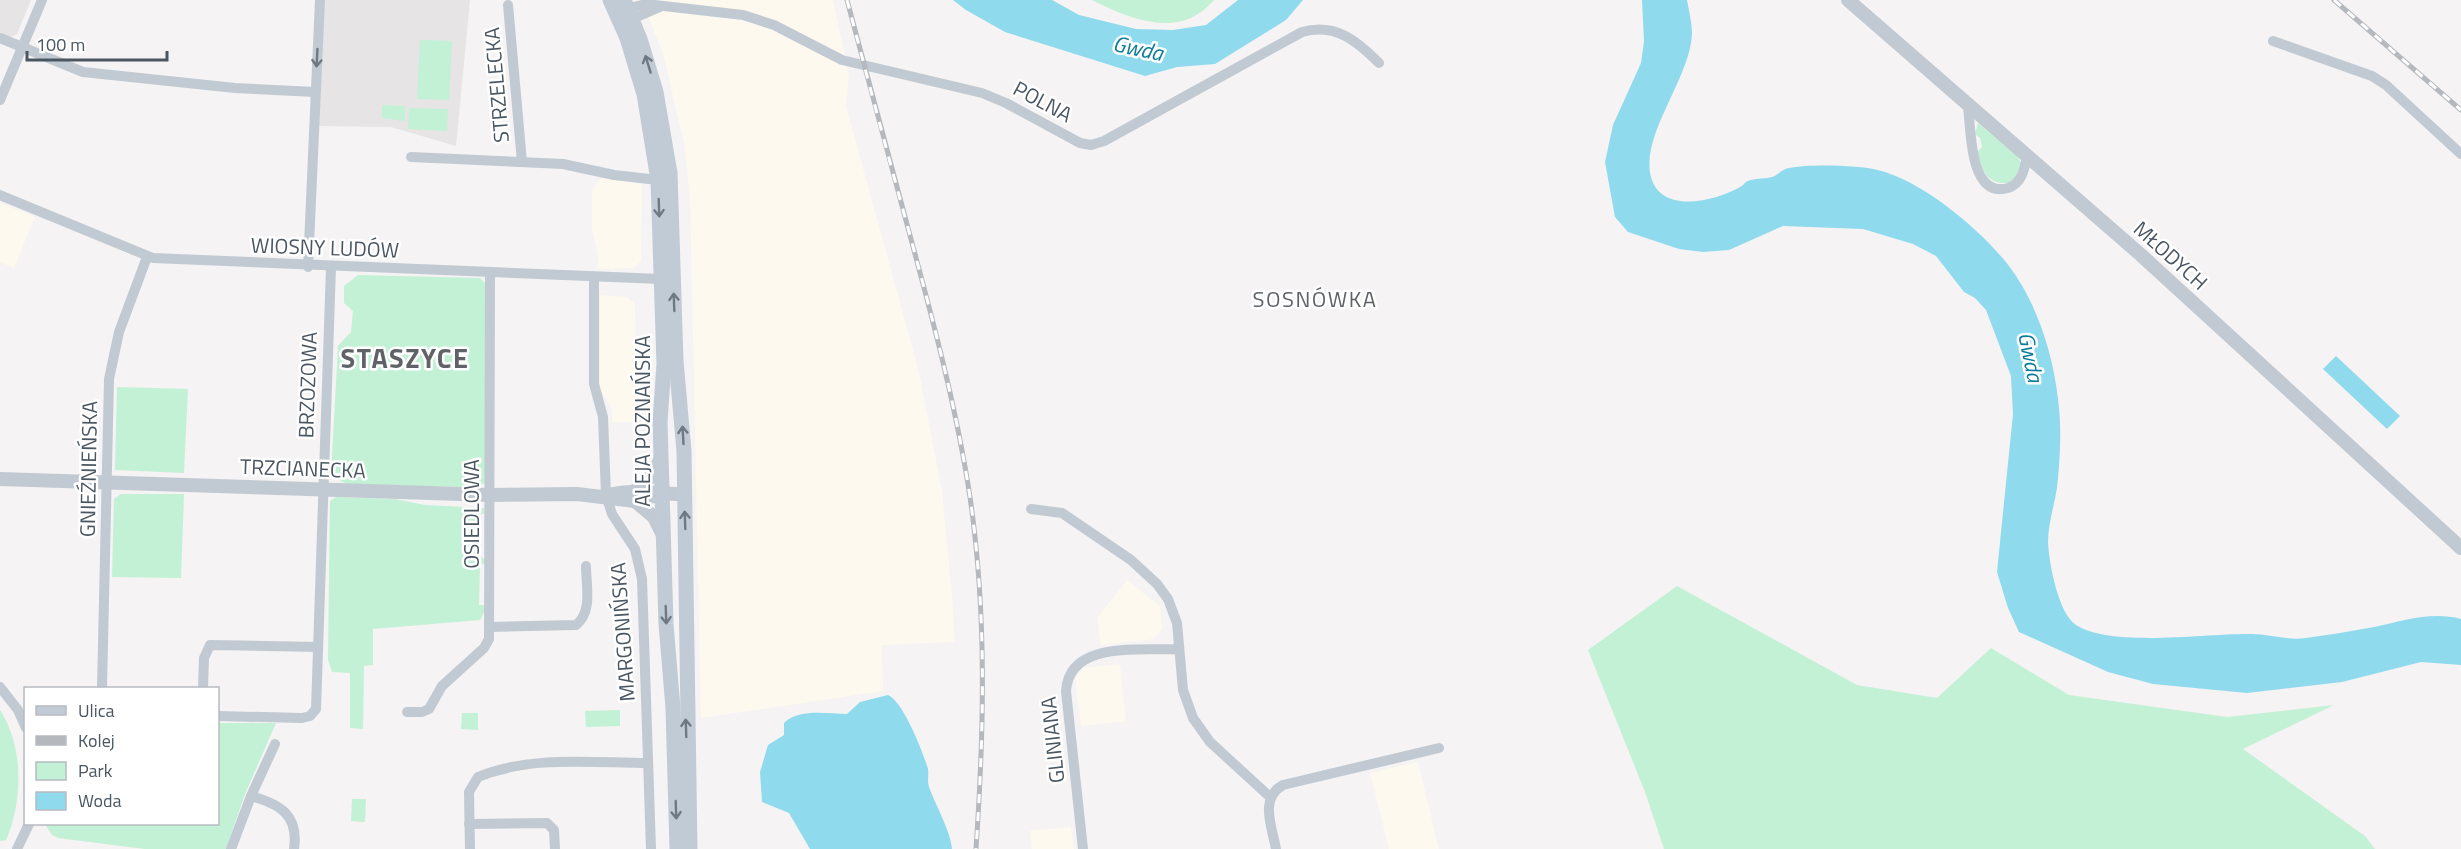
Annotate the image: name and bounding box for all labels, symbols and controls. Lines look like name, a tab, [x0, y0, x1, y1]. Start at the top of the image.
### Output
scale bar	[27, 24, 166, 62]
street label: STRZELECKA	[475, 26, 517, 144]
water label: Gwda	[1110, 26, 1168, 70]
text: 100 m	[36, 31, 85, 58]
one-way arrow	[311, 48, 322, 68]
one-way arrow	[642, 55, 653, 74]
street label: POLNA	[1008, 72, 1079, 130]
one-way arrow	[653, 197, 665, 217]
street label: MŁODYCH	[2127, 213, 2215, 297]
street label: WIOSNY LUDÓW	[250, 228, 400, 266]
district label: SOSNÓWKA	[1253, 282, 1377, 316]
one-way arrow	[669, 293, 680, 313]
water label: Gwda	[2009, 329, 2053, 387]
street label: BRZOZOWA	[289, 331, 325, 439]
street label: ALEJA POZNAŃSKA	[626, 335, 658, 507]
district label: STASZYCE	[341, 337, 470, 378]
street label: GNIEŹNIEŃSKA	[71, 400, 105, 537]
one-way arrow	[677, 426, 688, 446]
street label: TRZCIANECKA	[240, 450, 367, 486]
street label: OSIEDLOWA	[455, 459, 487, 569]
one-way arrow	[680, 511, 691, 531]
street label: MARGONIŃSKA	[601, 561, 643, 703]
one-way arrow	[660, 605, 672, 625]
legend	[24, 687, 219, 825]
street label: GLINIANA	[1032, 695, 1072, 785]
text: Ulica	[78, 697, 115, 724]
one-way arrow	[681, 718, 692, 738]
text: Kolej	[78, 727, 115, 754]
text: Park	[78, 757, 113, 784]
text: Woda	[78, 787, 122, 814]
one-way arrow	[670, 800, 682, 820]

